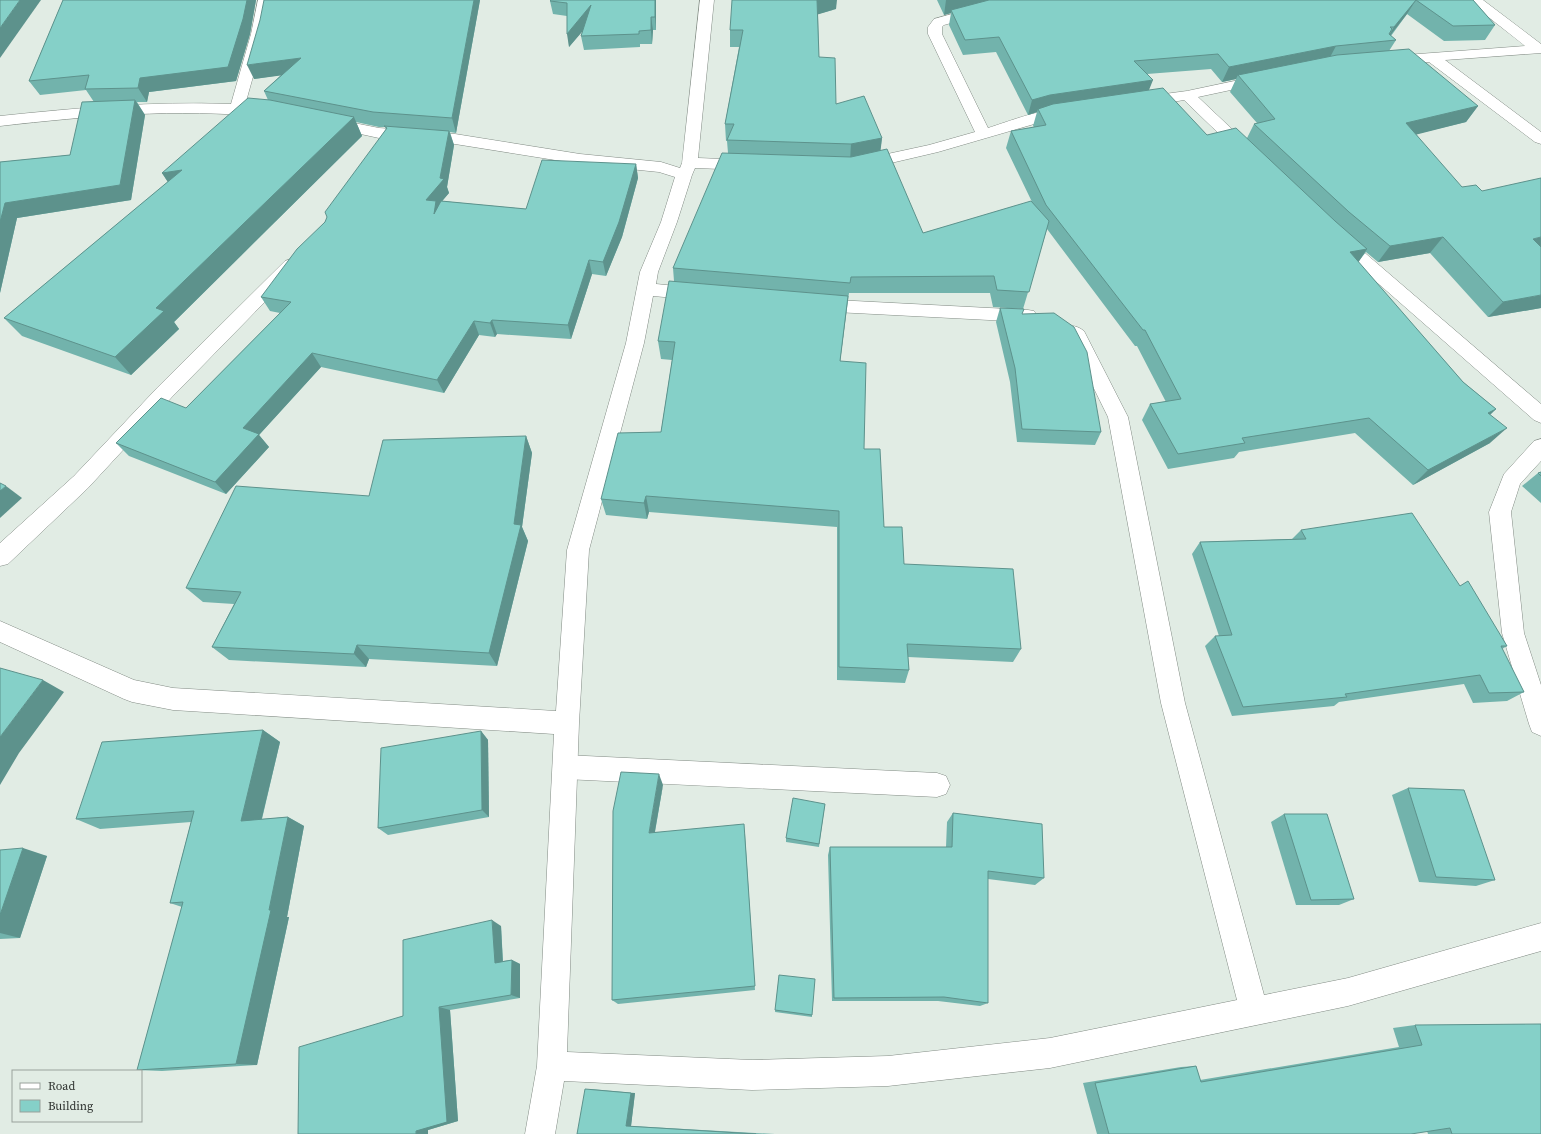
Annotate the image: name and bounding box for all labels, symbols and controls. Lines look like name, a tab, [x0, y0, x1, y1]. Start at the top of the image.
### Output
legend	[12, 1070, 142, 1122]
text: Road	[48, 1078, 75, 1094]
text: Building	[48, 1098, 93, 1114]

